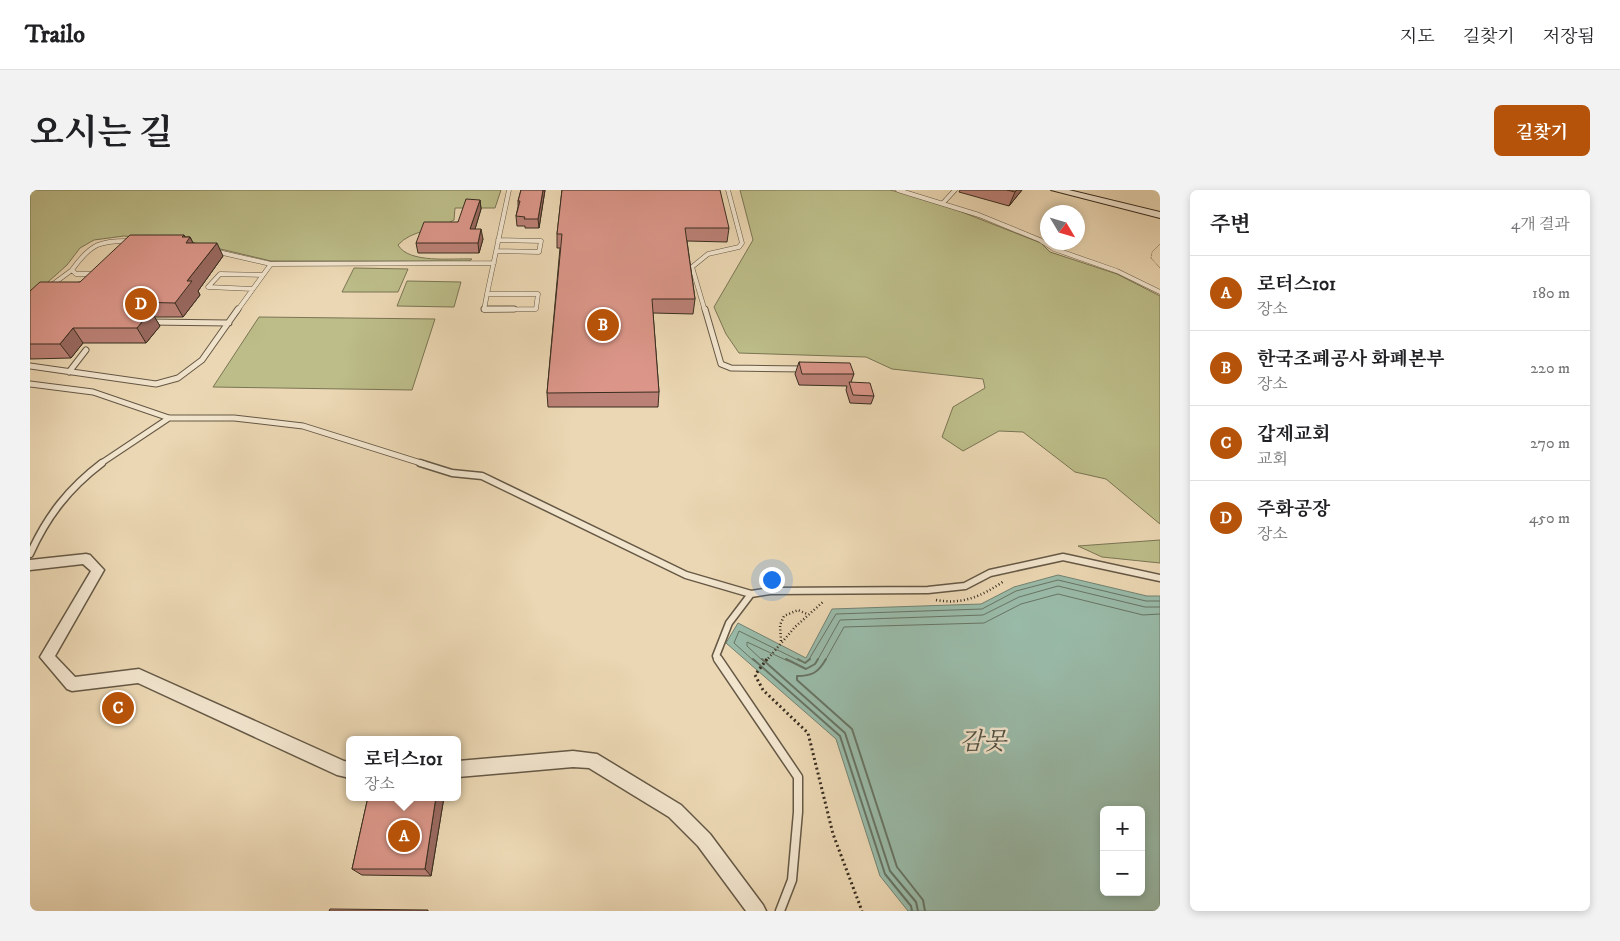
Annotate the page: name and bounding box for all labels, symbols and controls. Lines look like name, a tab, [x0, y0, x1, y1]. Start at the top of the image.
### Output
text: Trailo	[25, 20, 85, 50]
text: 지도	[1400, 26, 1435, 48]
text: 길찾기	[1463, 26, 1515, 48]
text: 저장됨	[1543, 26, 1595, 48]
button: 길찾기	[1494, 105, 1590, 156]
text: 오시는 길	[30, 112, 173, 156]
north arrow	[1040, 205, 1085, 250]
text: 주변	[1210, 212, 1251, 238]
text: 4개 결과	[1511, 214, 1570, 234]
text: 로터스101	[1257, 273, 1336, 296]
text: A	[1221, 283, 1231, 303]
text: 180 m	[1532, 283, 1570, 303]
pin: D	[125, 285, 157, 323]
text: 장소	[1257, 299, 1288, 319]
pin: B	[587, 306, 619, 344]
text: 한국조폐공사 화폐본부	[1257, 348, 1445, 371]
text: B	[1221, 358, 1231, 378]
text: 220 m	[1530, 358, 1570, 378]
text: 장소	[1257, 374, 1288, 394]
text: 갑제교회	[1257, 423, 1330, 446]
text: C	[1221, 433, 1231, 453]
text: 270 m	[1530, 433, 1570, 453]
text: 교회	[1257, 449, 1288, 469]
text: 주화공장	[1257, 498, 1330, 521]
text: D	[1220, 508, 1232, 528]
text: 450 m	[1529, 508, 1570, 528]
text: 장소	[1257, 524, 1288, 544]
your location	[759, 567, 785, 593]
pin: C	[102, 689, 134, 727]
water label: 감못	[960, 727, 1008, 757]
popup	[346, 736, 461, 801]
text: 로터스101	[364, 748, 443, 771]
text: 장소	[364, 774, 395, 794]
map controls	[1100, 806, 1145, 896]
button: +	[1100, 806, 1145, 851]
pin: A	[388, 817, 420, 855]
button: −	[1100, 851, 1145, 896]

